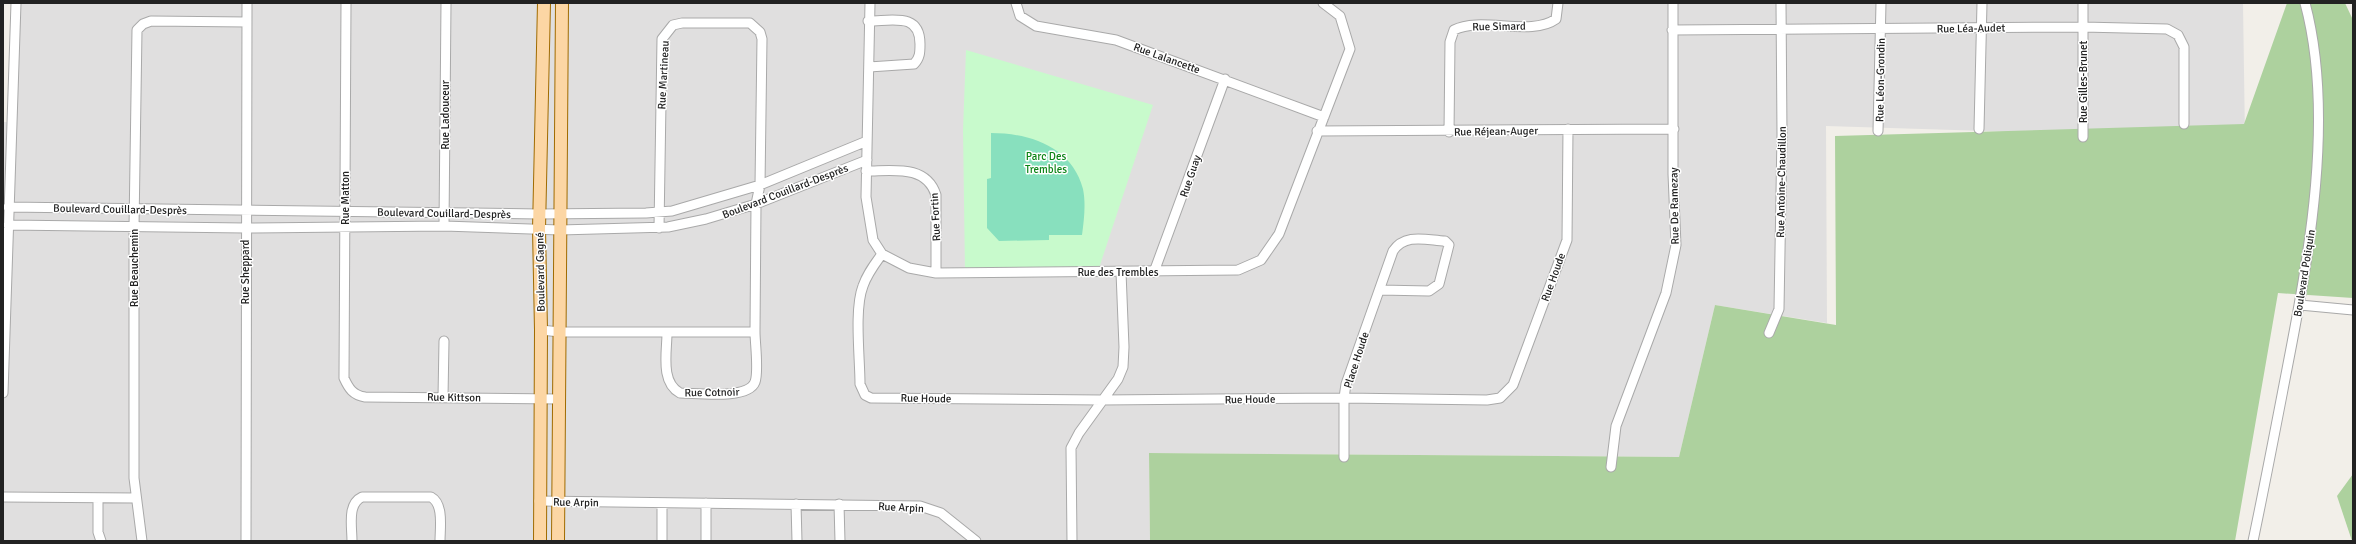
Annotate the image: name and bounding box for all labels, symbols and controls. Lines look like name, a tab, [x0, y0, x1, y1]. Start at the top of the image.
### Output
street label: Rue Simard	[1472, 20, 1526, 33]
street label: Rue Léa-Audet	[1937, 21, 2006, 36]
street label: Rue Léon-Grondin	[1873, 38, 1888, 122]
street label: Rue Martineau	[655, 40, 672, 110]
street label: Rue Lalancette	[1132, 40, 1202, 77]
street label: Rue Gilles-Brunet	[2077, 41, 2090, 123]
street label: Rue Ladouceur	[439, 80, 452, 150]
street label: Rue Réjean-Auger	[1454, 124, 1538, 139]
street label: Rue Antoine-Chaudillon	[1774, 126, 1789, 238]
park label: Parc Des Trembles	[1025, 150, 1067, 176]
street label: Rue Guay	[1177, 152, 1204, 199]
street label: Boulevard Couillard-Desprès	[720, 161, 850, 222]
street label: Rue De Ramezay	[1667, 166, 1682, 245]
street label: Rue Matton	[339, 171, 352, 225]
street label: Rue Fortin	[928, 192, 943, 242]
street label: Boulevard Couillard-Desprès	[53, 202, 187, 217]
street label: Boulevard Couillard-Desprès	[377, 206, 511, 221]
street label: Boulevard Poliquin	[2291, 228, 2318, 318]
street label: Rue Beauchemin	[128, 229, 141, 307]
street label: Boulevard Gagné	[533, 232, 548, 312]
street label: Rue Sheppard	[239, 239, 252, 304]
street label: Rue Houde	[1539, 251, 1568, 303]
street label: Rue des Trembles	[1077, 266, 1159, 279]
street label: Place Houde	[1341, 330, 1372, 390]
street label: Rue Cotnoir	[684, 386, 740, 399]
street label: Rue Kittson	[427, 391, 481, 404]
street label: Rue Houde	[900, 392, 951, 405]
street label: Rue Houde	[1225, 393, 1276, 406]
street label: Rue Arpin	[553, 496, 599, 509]
street label: Rue Arpin	[878, 500, 924, 515]

